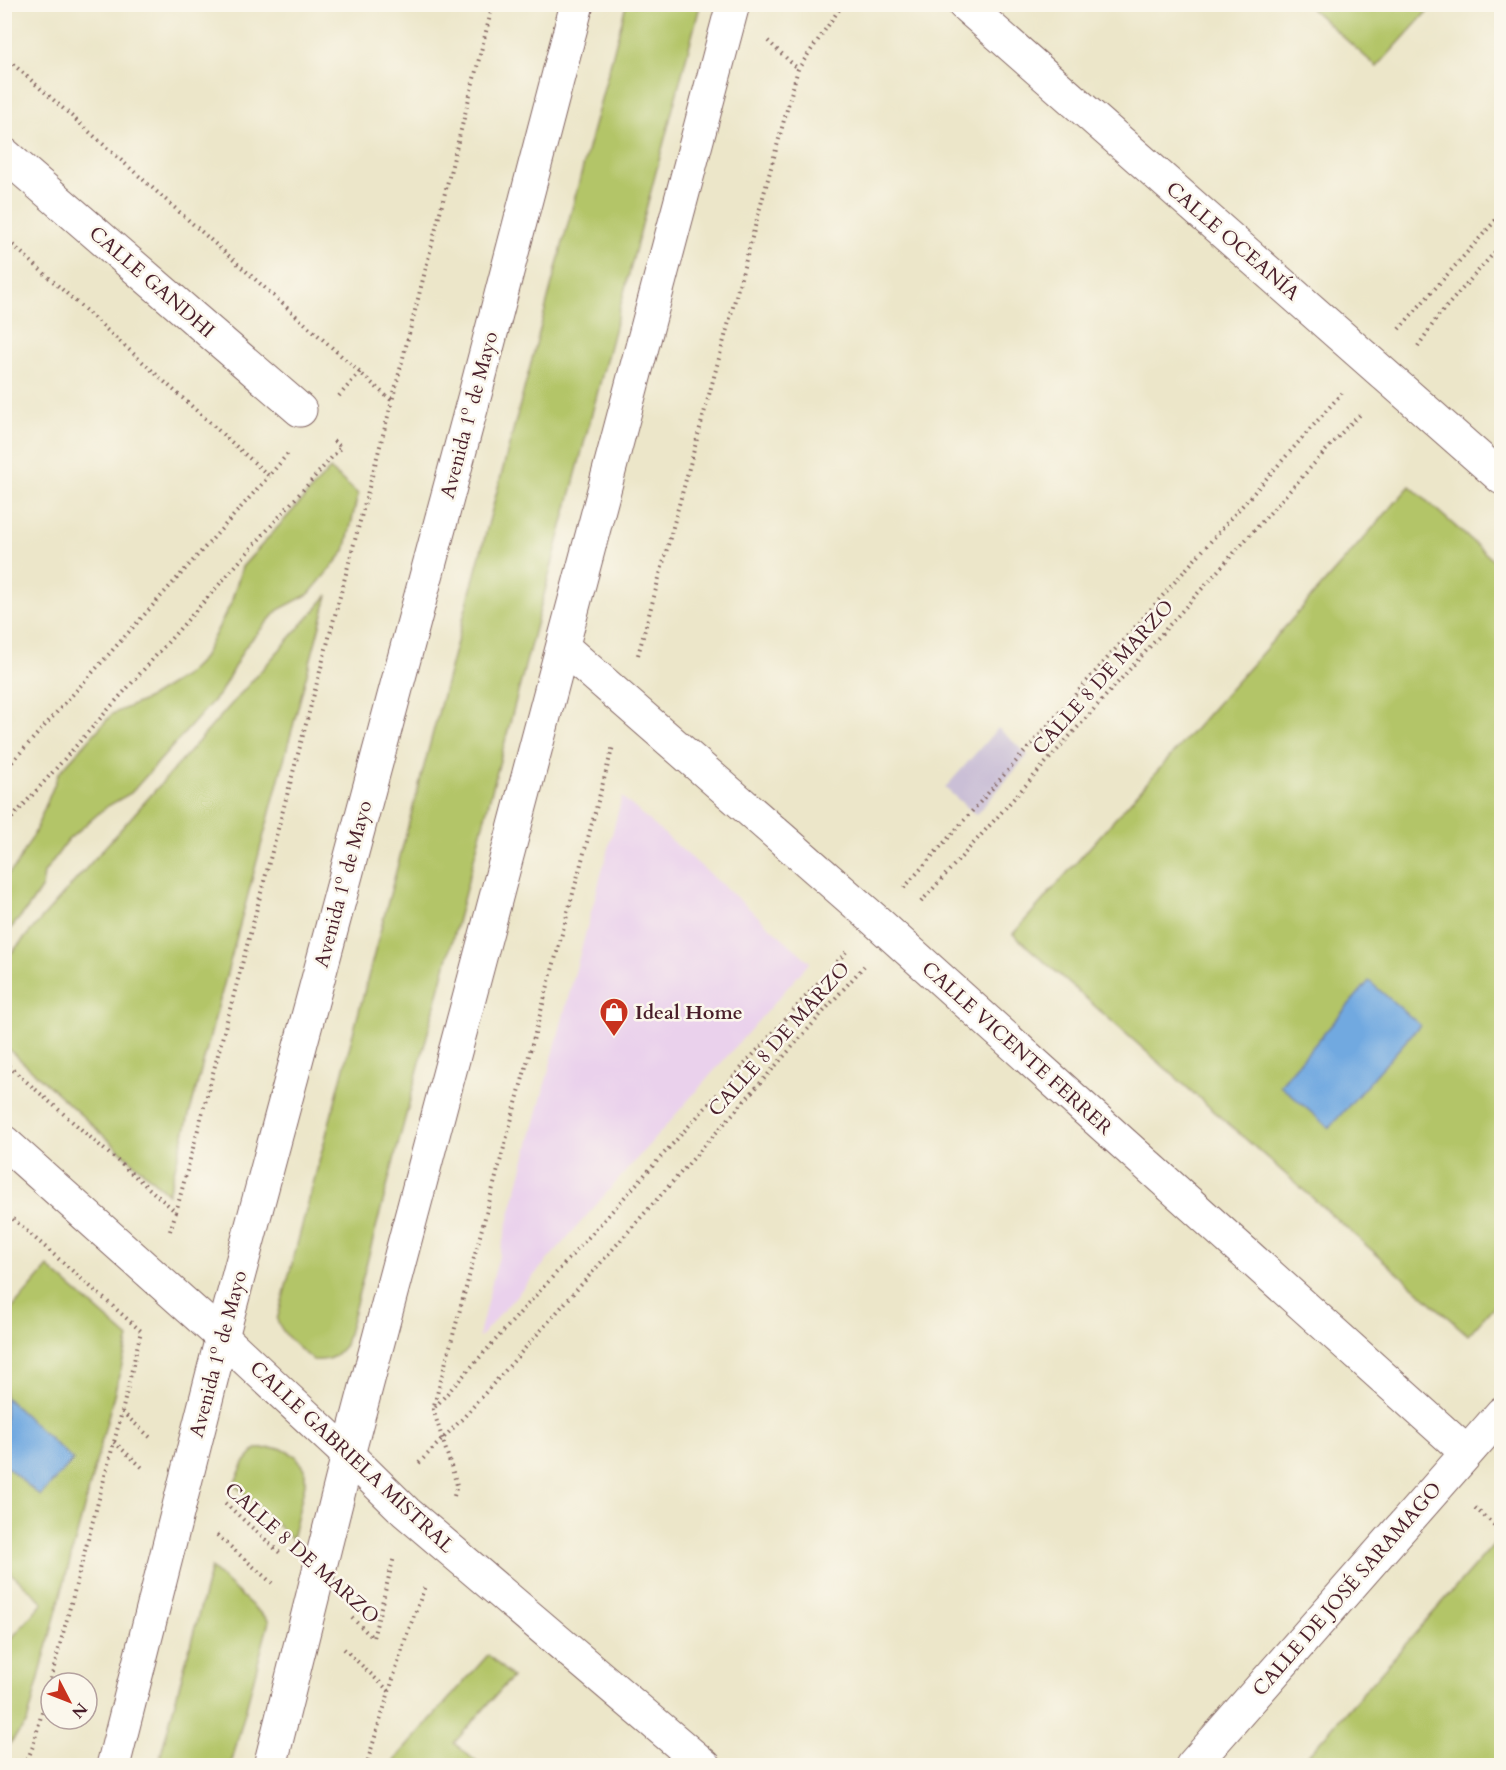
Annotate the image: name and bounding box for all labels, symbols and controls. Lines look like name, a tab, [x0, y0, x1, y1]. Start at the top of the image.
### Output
street label: CALLE OCEANÍA	[1160, 175, 1306, 307]
street label: CALLE GANDHI	[83, 220, 221, 344]
street label: Avenida 1º de Mayo	[434, 328, 504, 502]
street label: CALLE 8 DE MARZO	[1026, 594, 1180, 760]
street label: Avenida 1º de Mayo	[308, 797, 378, 971]
street label: CALLE VICENTE FERRER	[916, 955, 1118, 1141]
street label: CALLE 8 DE MARZO	[702, 956, 856, 1122]
shop icon: Ideal Home	[598, 996, 630, 1038]
place label: Ideal Home	[635, 999, 743, 1026]
street label: Avenida 1º de Mayo	[183, 1267, 253, 1441]
street label: CALLE GABRIELA MISTRAL	[244, 1355, 461, 1560]
street label: CALLE 8 DE MARZO	[219, 1476, 385, 1630]
street label: CALLE DE JOSÉ SARAMAGO	[1246, 1476, 1448, 1702]
north arrow	[39, 1671, 99, 1731]
text: N	[67, 1698, 92, 1723]

